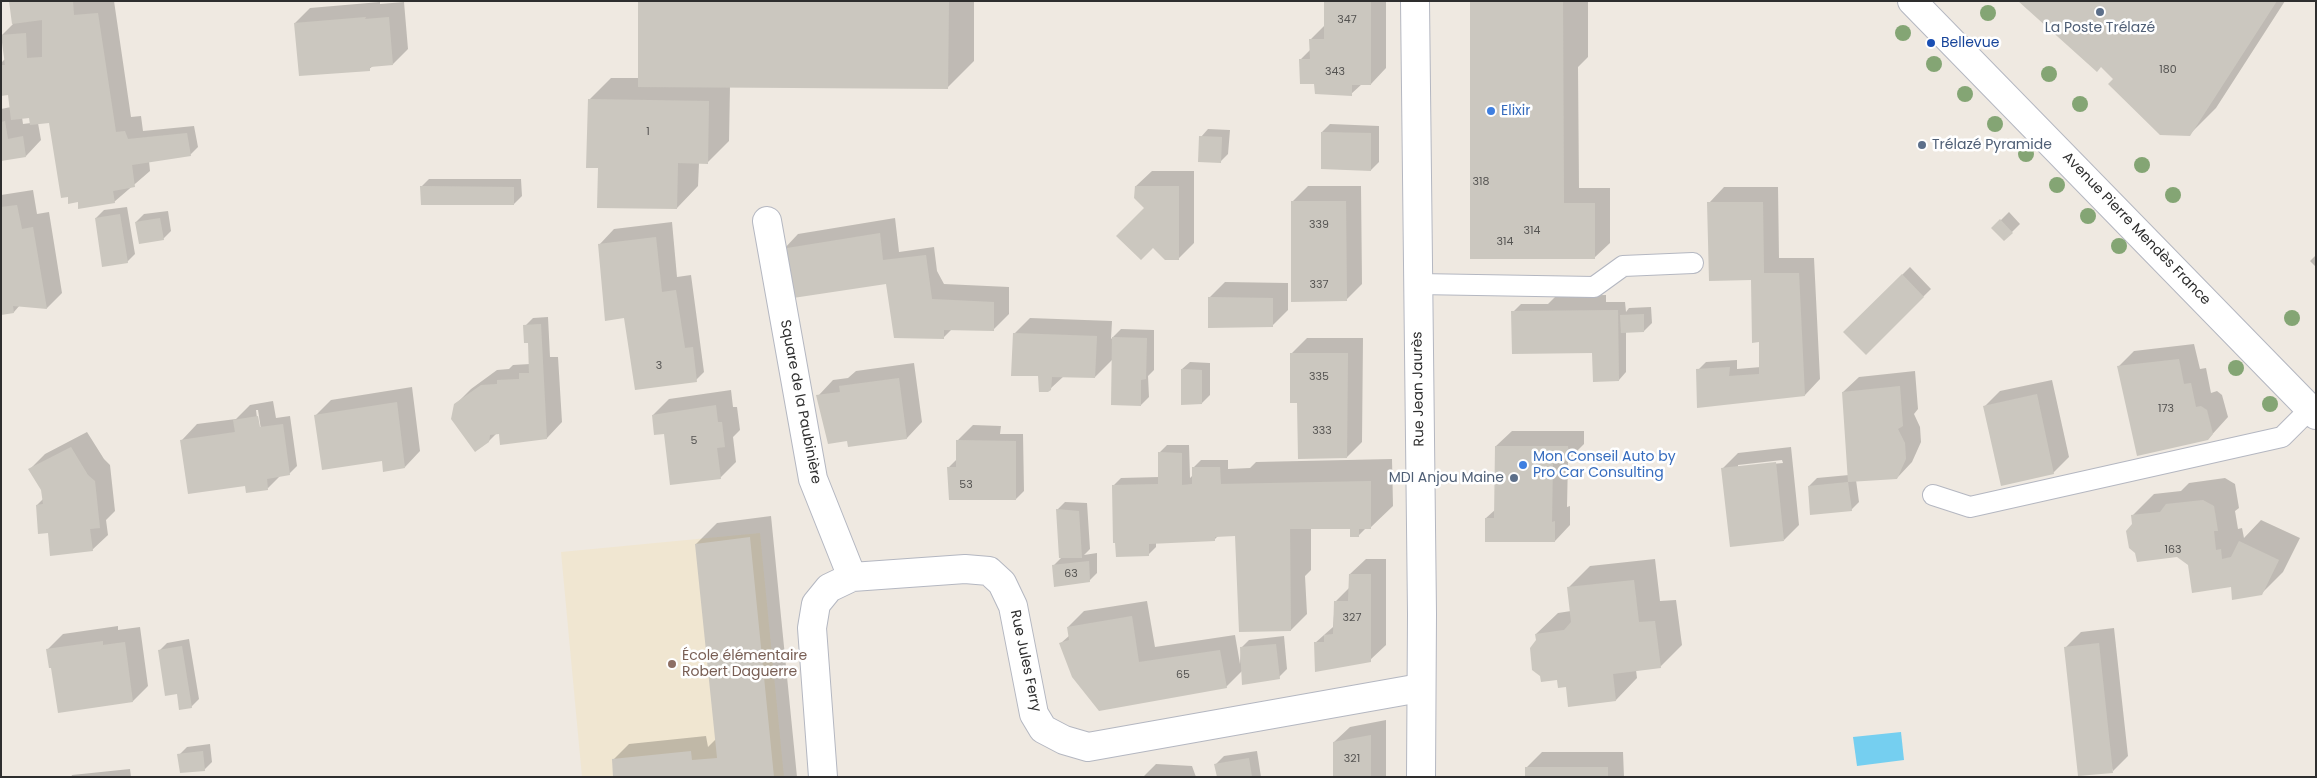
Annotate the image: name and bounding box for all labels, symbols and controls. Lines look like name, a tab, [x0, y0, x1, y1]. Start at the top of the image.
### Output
marker: La Poste Trélazé	[2094, 6, 2106, 18]
house number: 347	[1337, 13, 1357, 27]
place label: La Poste Trélazé	[2045, 20, 2155, 36]
place label: Bellevue	[1941, 35, 1999, 51]
marker: Bellevue	[1925, 37, 1937, 49]
house number: 180	[2159, 63, 2177, 77]
house number: 343	[1325, 65, 1345, 79]
place label: Elixir	[1501, 103, 1530, 119]
marker: Elixir	[1485, 105, 1497, 117]
house number: 1	[646, 125, 650, 139]
place label: Trélazé Pyramide	[1932, 137, 2052, 153]
marker: Trélazé Pyramide	[1916, 139, 1928, 151]
street label: Avenue Pierre Mendès France	[2058, 149, 2214, 309]
house number: 318	[1473, 175, 1489, 189]
house number: 339	[1309, 218, 1329, 232]
house number: 314	[1524, 224, 1540, 238]
house number: 314	[1497, 235, 1513, 249]
house number: 337	[1310, 278, 1328, 292]
street label: Square de la Paubinière	[776, 319, 824, 485]
street label: Rue Jean Jaurès	[1410, 331, 1428, 447]
house number: 3	[656, 359, 662, 373]
house number: 335	[1309, 370, 1329, 384]
house number: 173	[2158, 402, 2174, 416]
house number: 333	[1312, 424, 1332, 438]
house number: 5	[691, 434, 697, 448]
place label: Mon Conseil Auto by Pro Car Consulting	[1533, 449, 1676, 482]
marker: Mon Conseil Auto by Pro Car Consulting	[1517, 459, 1529, 471]
place label: MDI Anjou Maine	[1389, 470, 1504, 486]
marker: MDI Anjou Maine	[1508, 472, 1520, 484]
house number: 53	[959, 478, 973, 492]
house number: 163	[2165, 543, 2181, 557]
house number: 63	[1064, 567, 1078, 581]
street label: Rue Jules Ferry	[1006, 609, 1044, 713]
house number: 327	[1343, 611, 1361, 625]
place label: École élémentaire Robert Daguerre	[682, 648, 807, 680]
marker: École élémentaire Robert Daguerre	[666, 658, 678, 670]
house number: 65	[1176, 668, 1190, 682]
house number: 321	[1344, 752, 1360, 766]

